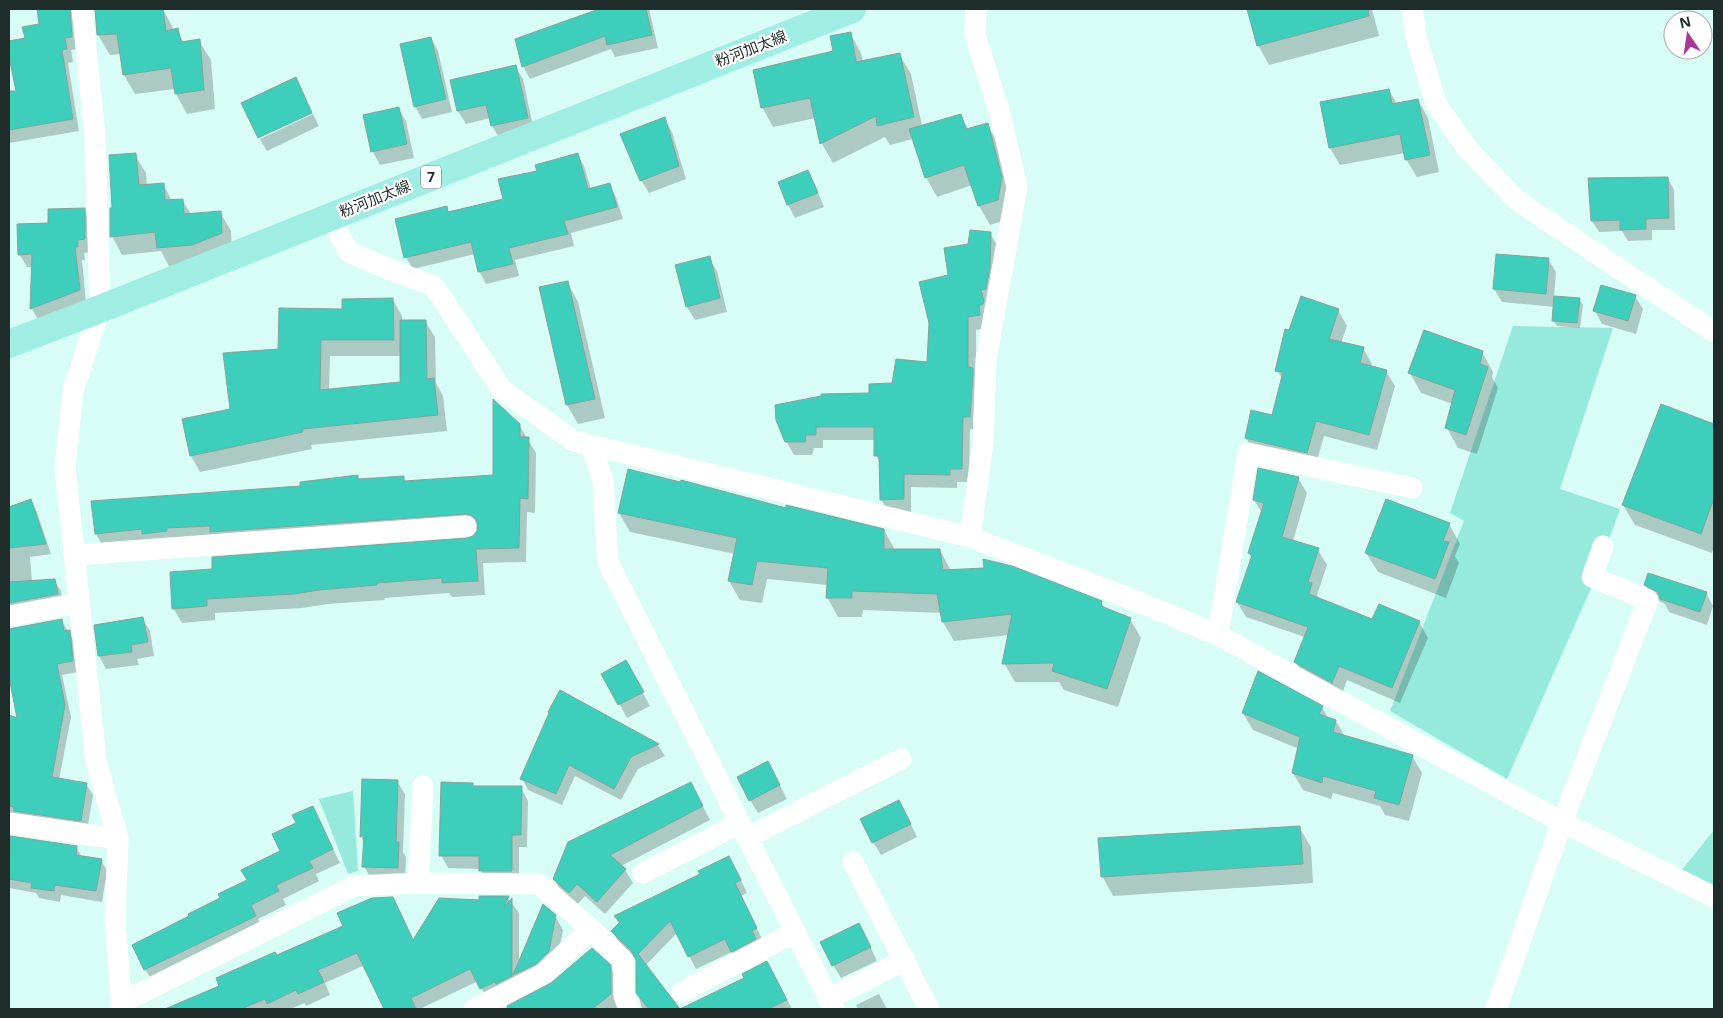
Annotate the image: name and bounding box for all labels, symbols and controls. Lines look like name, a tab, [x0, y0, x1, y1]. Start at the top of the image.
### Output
north arrow	[1663, 10, 1713, 60]
text: N	[1677, 11, 1693, 32]
street label: 粉河加太線	[712, 25, 789, 71]
road number: 7	[421, 166, 441, 188]
street label: 粉河加太線	[336, 175, 413, 221]

